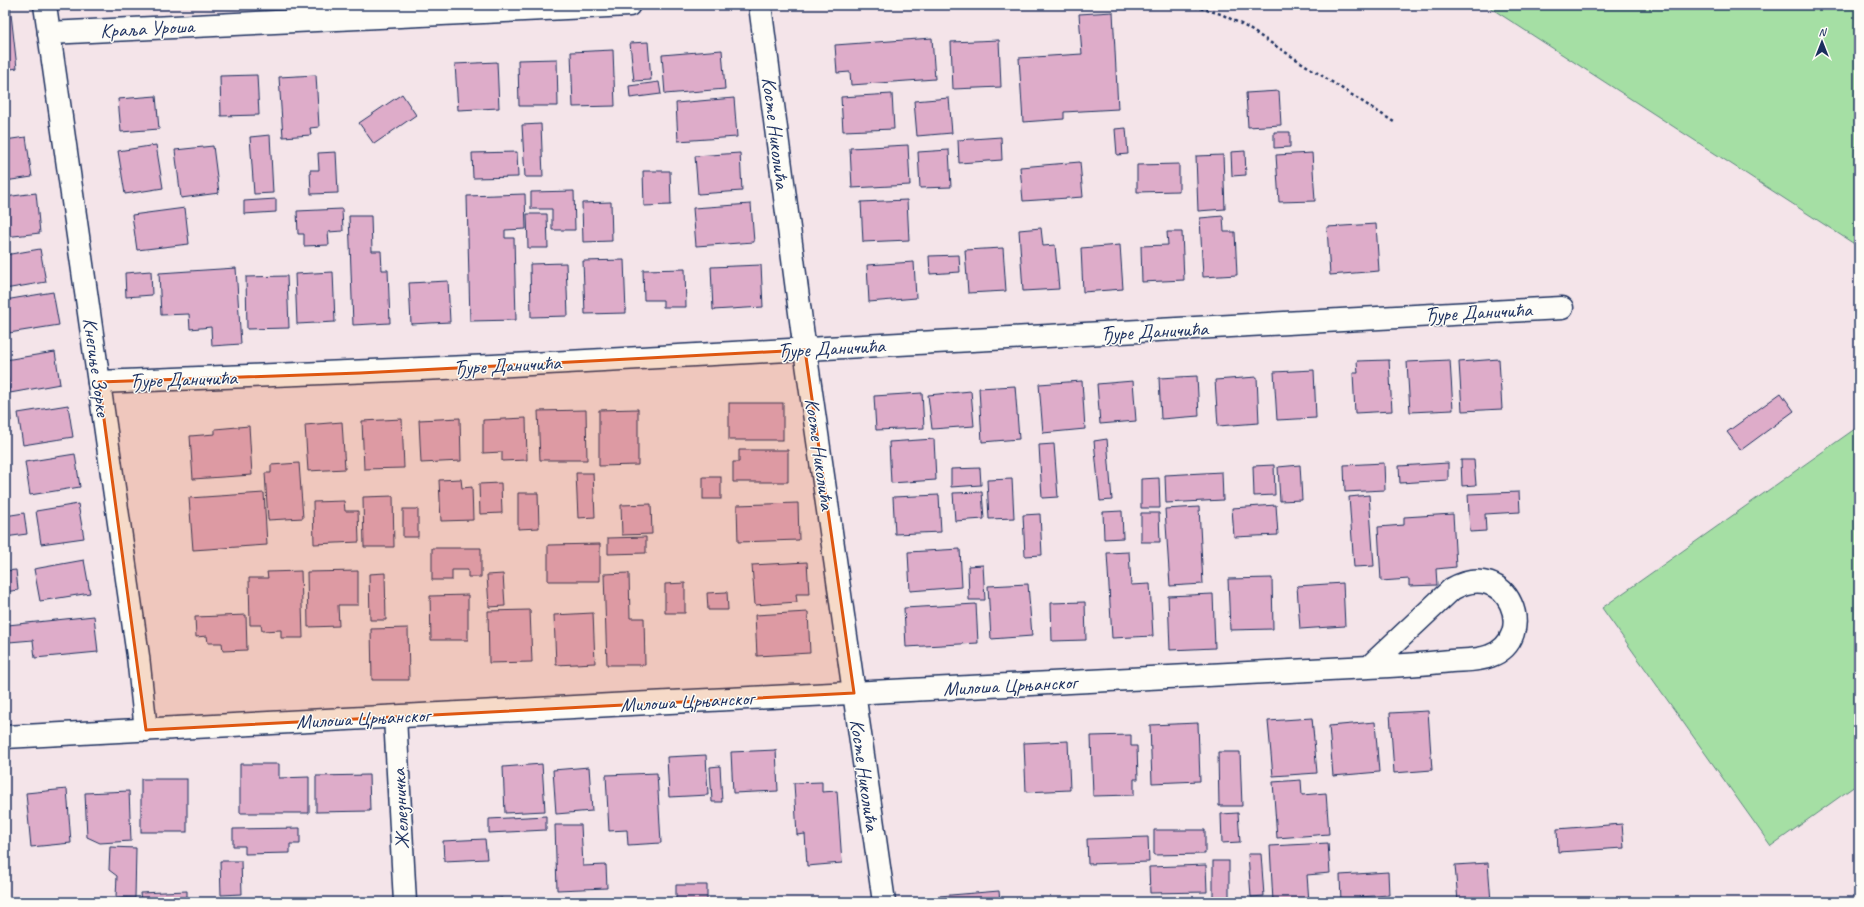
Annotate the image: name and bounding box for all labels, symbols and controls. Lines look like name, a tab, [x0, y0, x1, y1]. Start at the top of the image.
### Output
street label: Краља Уроша	[99, 13, 196, 43]
north arrow	[1802, 22, 1842, 62]
text: N	[1819, 25, 1828, 39]
street label: Косте Николића	[756, 76, 795, 192]
street label: Ђуре Даничића	[1423, 297, 1534, 329]
street label: Кнегиње Зорке	[77, 316, 116, 419]
street label: Ђуре Даничића	[1099, 316, 1210, 348]
street label: Ђуре Даничића	[776, 333, 887, 365]
street label: Ђуре Даничића	[452, 350, 563, 382]
street label: Ђуре Даничића	[129, 365, 239, 395]
street label: Косте Николића	[799, 397, 840, 513]
street label: Милоша Црњанског	[943, 669, 1080, 701]
street label: Милоша Црњанског	[620, 685, 757, 717]
street label: Милоша Црњанског	[296, 702, 433, 734]
street label: Косте Николића	[844, 718, 885, 834]
street label: Железничка	[386, 767, 415, 850]

